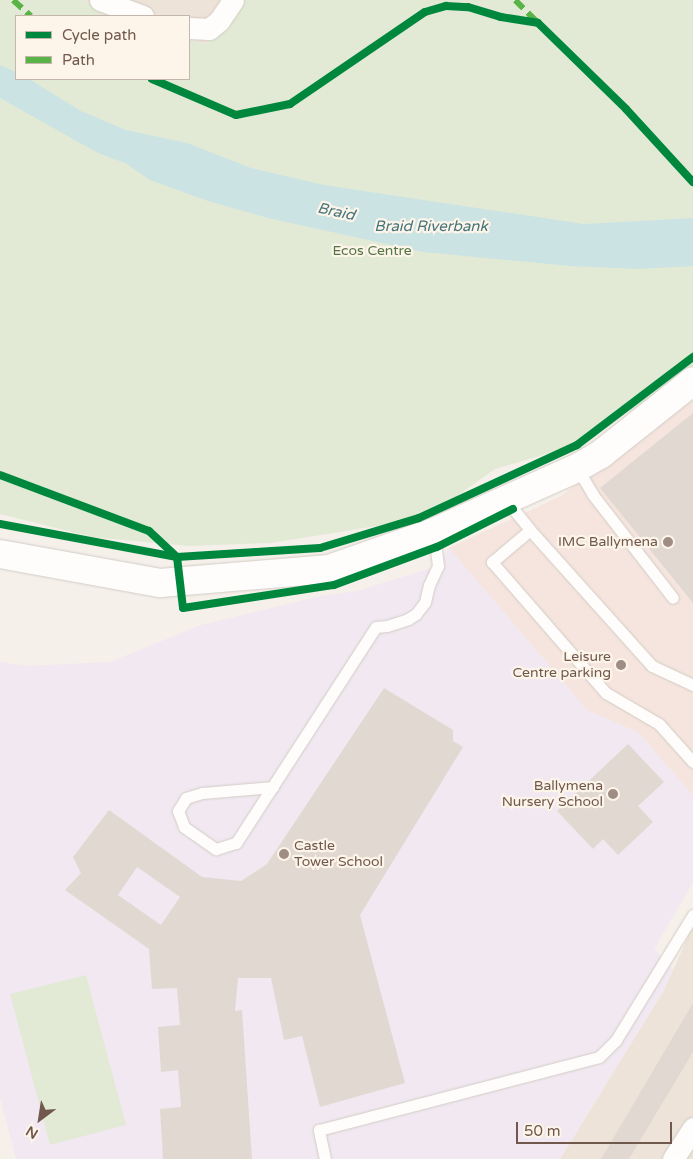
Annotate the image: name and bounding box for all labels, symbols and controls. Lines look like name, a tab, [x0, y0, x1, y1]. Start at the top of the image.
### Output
legend	[15, 15, 190, 80]
text: Cycle path	[62, 26, 136, 44]
text: Path	[62, 51, 95, 69]
water label: Braid	[316, 199, 356, 225]
water label: Braid Riverbank	[374, 218, 488, 236]
park label: Ecos Centre	[332, 243, 412, 259]
place label: IMC Ballymena	[558, 534, 658, 550]
marker: IMC Ballymena	[662, 536, 674, 548]
place label: Leisure Centre parking	[513, 649, 611, 682]
marker: Leisure Centre parking	[615, 659, 627, 671]
place label: Ballymena Nursery School	[502, 778, 603, 810]
marker: Ballymena Nursery School	[607, 788, 619, 800]
place label: Castle Tower School	[294, 838, 383, 870]
marker: Castle Tower School	[278, 848, 290, 860]
north arrow	[15, 1094, 65, 1144]
scale bar	[518, 1112, 674, 1144]
text: N	[23, 1122, 41, 1142]
text: 50 m	[524, 1122, 561, 1140]

